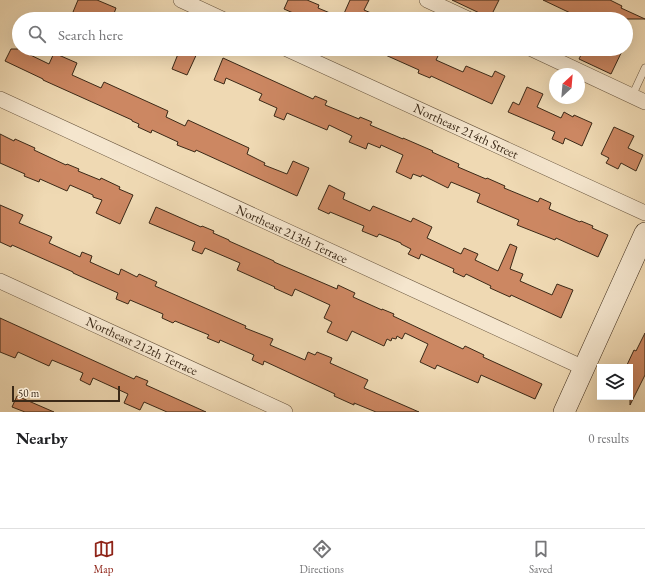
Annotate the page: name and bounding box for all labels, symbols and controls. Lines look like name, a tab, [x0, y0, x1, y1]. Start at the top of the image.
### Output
search box	[12, 12, 633, 56]
icon: search	[26, 23, 48, 45]
text: Search here	[58, 25, 123, 44]
north arrow	[549, 68, 585, 104]
street label: Northeast 214th Street	[411, 99, 521, 163]
street label: Northeast 213th Terrace	[233, 201, 351, 267]
street label: Northeast 212th Terrace	[83, 313, 201, 379]
map controls	[597, 364, 633, 400]
button: layers	[597, 364, 633, 400]
scale bar	[12, 384, 120, 403]
text: 50 m	[18, 386, 39, 400]
text: Nearby	[16, 427, 68, 449]
text: 0 results	[588, 430, 629, 447]
tab: Map	[93, 538, 115, 576]
tab: Directions	[300, 538, 344, 576]
tab: Saved	[529, 538, 552, 576]

